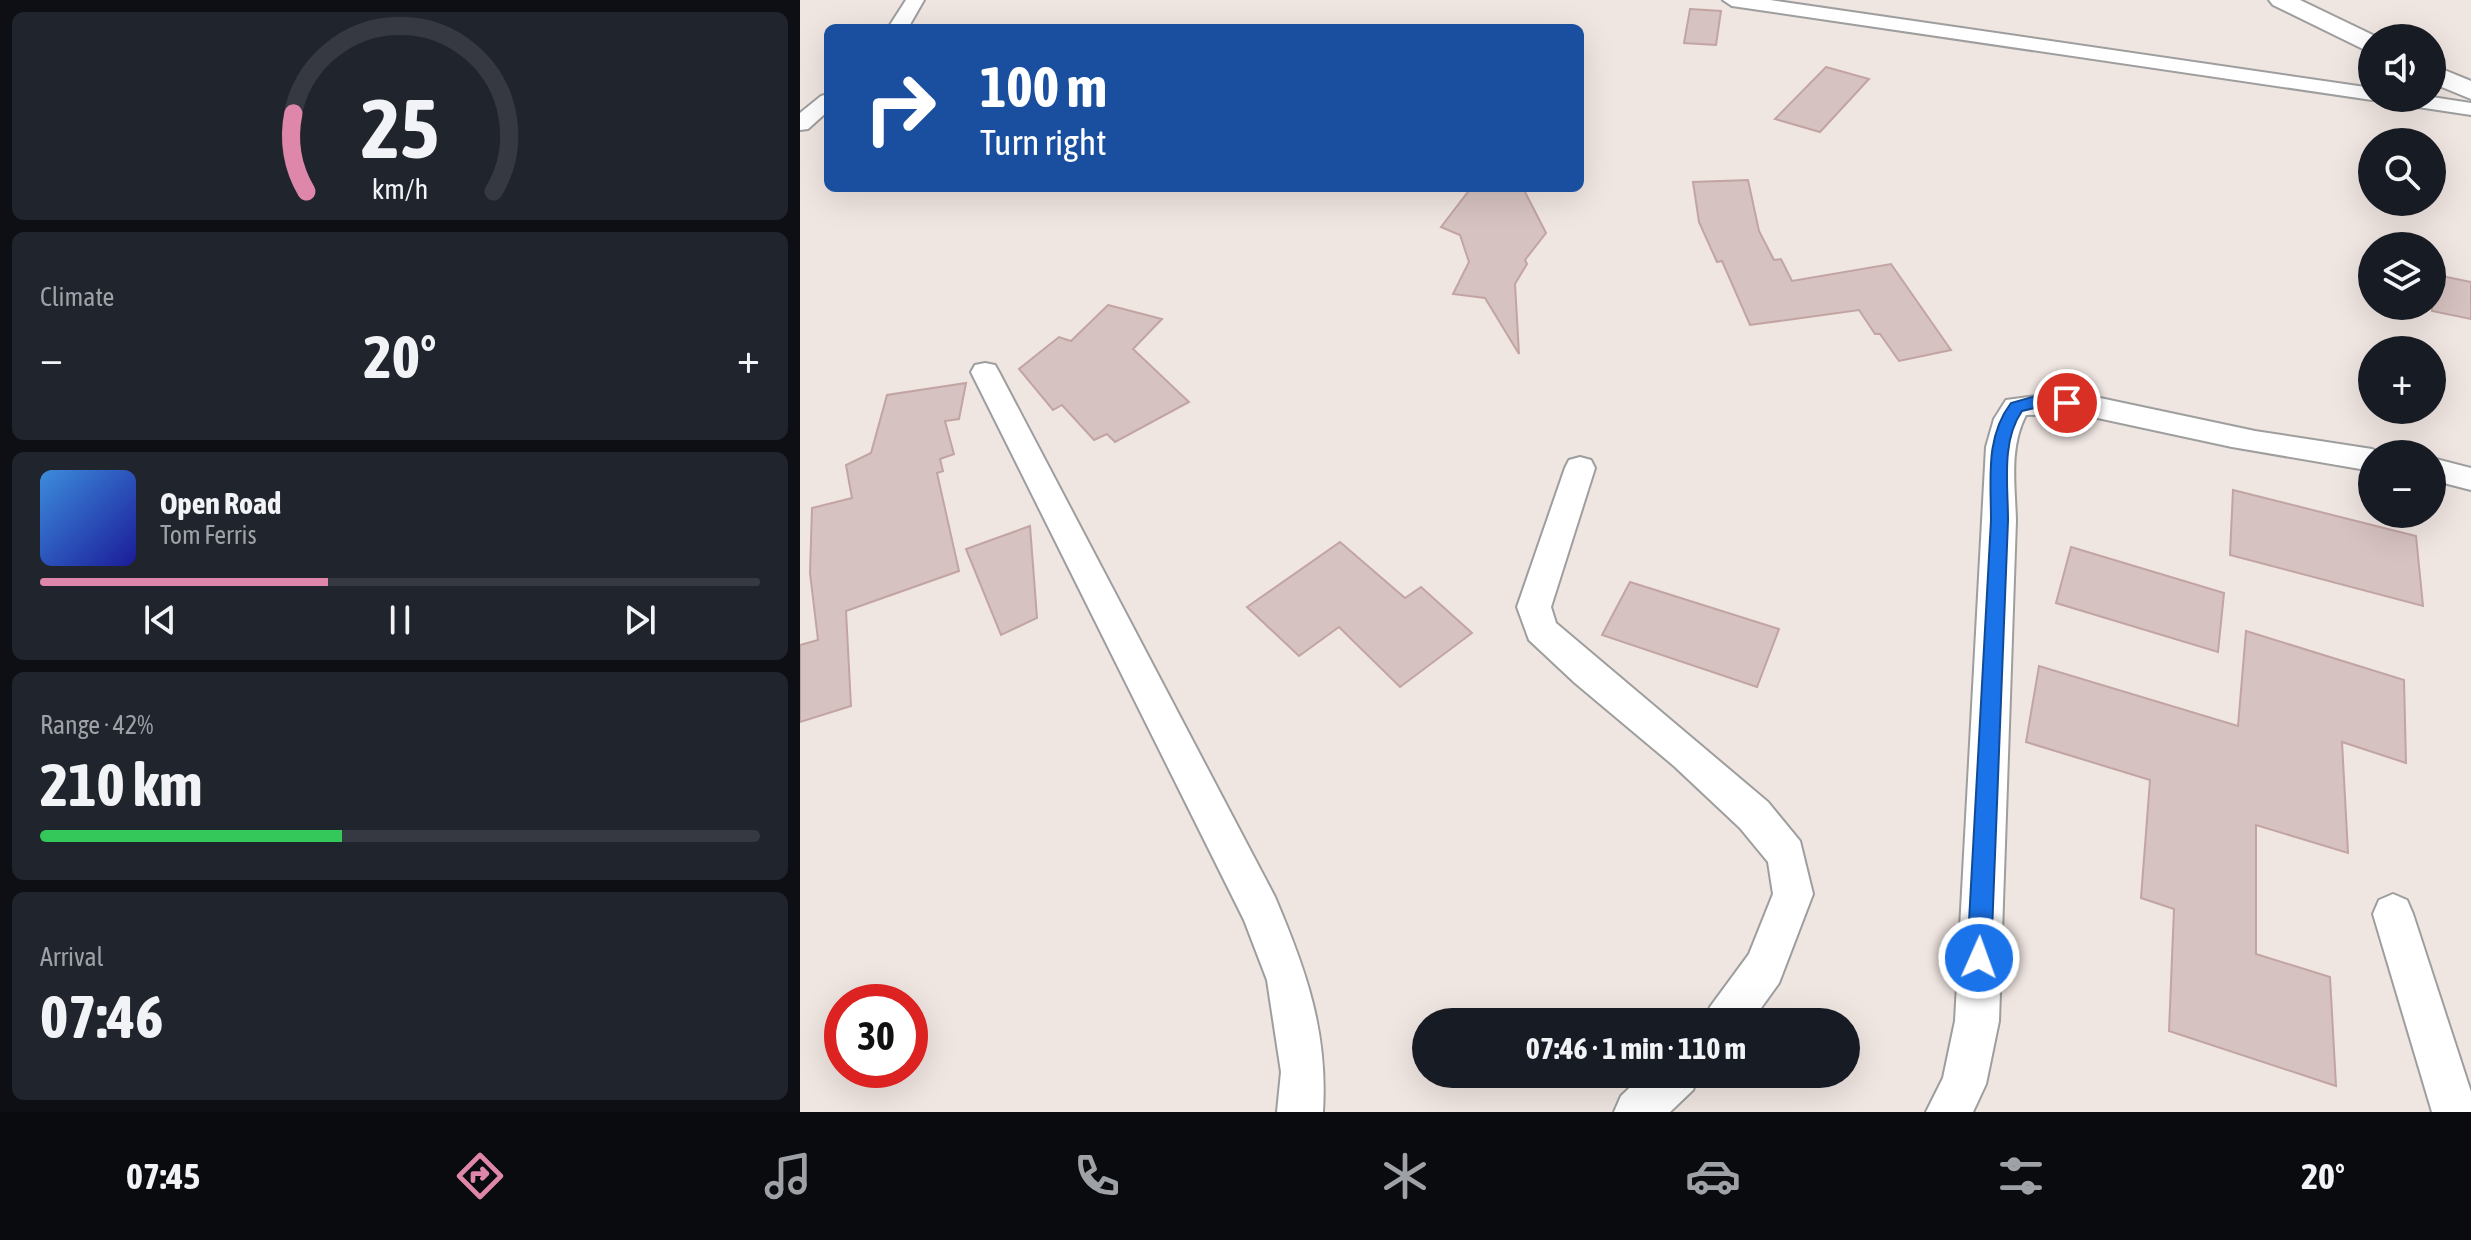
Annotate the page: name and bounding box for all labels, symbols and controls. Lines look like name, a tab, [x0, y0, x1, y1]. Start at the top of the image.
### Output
map controls	[2358, 24, 2446, 528]
button: sound	[2358, 24, 2446, 112]
text: 100 m	[980, 55, 1107, 119]
icon: right	[848, 56, 952, 160]
text: 25	[361, 80, 439, 176]
text: Turn right	[980, 121, 1107, 163]
button: search	[2358, 128, 2446, 216]
text: km/h	[372, 172, 428, 205]
button: layers	[2358, 232, 2446, 320]
text: Climate	[40, 282, 114, 312]
text: 20°	[364, 322, 436, 391]
text: −	[40, 332, 63, 382]
text: +	[737, 332, 760, 382]
button: +	[2358, 336, 2446, 424]
pin	[2033, 369, 2101, 437]
icon: arrive	[2045, 381, 2089, 425]
button: −	[2358, 440, 2446, 528]
text: Open Road	[160, 486, 281, 520]
text: Tom Ferris	[160, 520, 257, 550]
icon: previous	[138, 598, 182, 642]
icon: pause	[378, 598, 422, 642]
icon: next	[618, 598, 662, 642]
text: Range · 42%	[40, 710, 153, 740]
text: 210 km	[40, 750, 202, 819]
position arrow	[1937, 916, 2021, 1000]
text: Arrival	[40, 942, 104, 972]
text: 07:46	[40, 982, 163, 1051]
speed limit sign: 30	[824, 984, 928, 1088]
text: 07:46 · 1 min · 110 m	[1526, 1031, 1746, 1065]
icon: directions	[452, 1148, 508, 1204]
icon: music	[760, 1148, 816, 1204]
icon: phone	[1069, 1148, 1125, 1204]
icon: climate	[1377, 1148, 1433, 1204]
icon: car	[1685, 1148, 1741, 1204]
icon: filters	[1993, 1148, 2049, 1204]
text: 07:45	[126, 1155, 200, 1197]
text: 20°	[2301, 1155, 2345, 1197]

